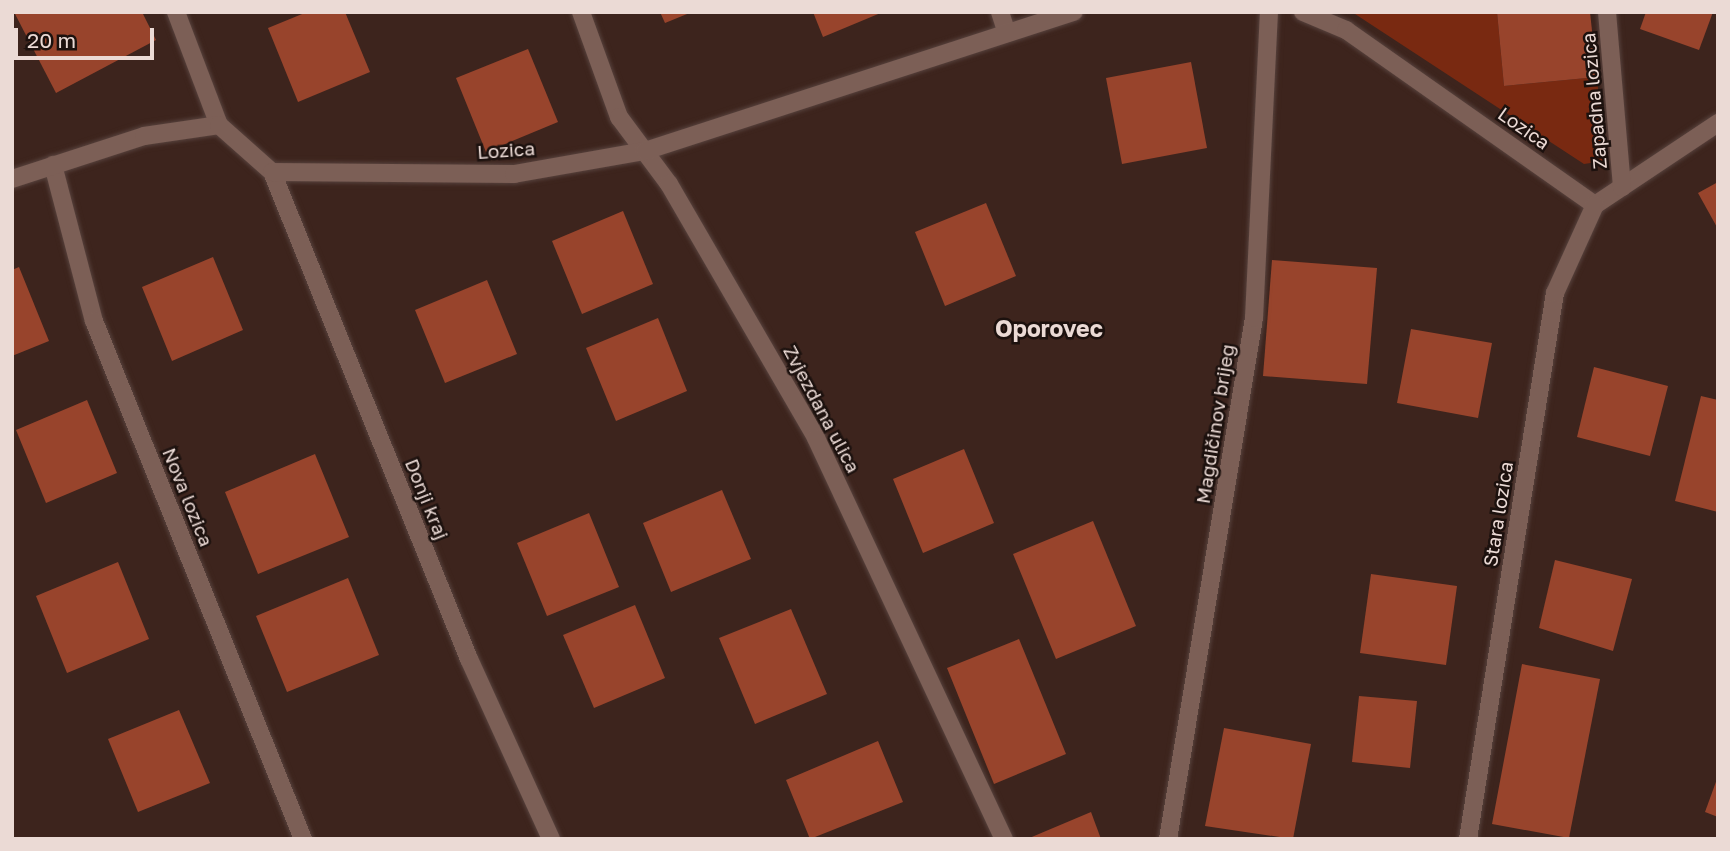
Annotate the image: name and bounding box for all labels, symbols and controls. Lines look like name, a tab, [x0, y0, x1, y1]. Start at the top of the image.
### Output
scale bar	[18, 14, 158, 58]
text: 20 m	[27, 27, 76, 53]
street label: Zapadna lozica	[1577, 32, 1611, 170]
street label: Lozica	[1494, 102, 1554, 154]
street label: Lozica	[476, 137, 536, 163]
district label: Oporovec	[995, 314, 1103, 342]
street label: Zvjezdana ulica	[779, 341, 865, 477]
street label: Magdičinov brijeg	[1191, 343, 1239, 505]
street label: Nova lozica	[158, 444, 218, 550]
street label: Donji kraj	[400, 455, 454, 543]
street label: Stara lozica	[1478, 460, 1518, 568]

